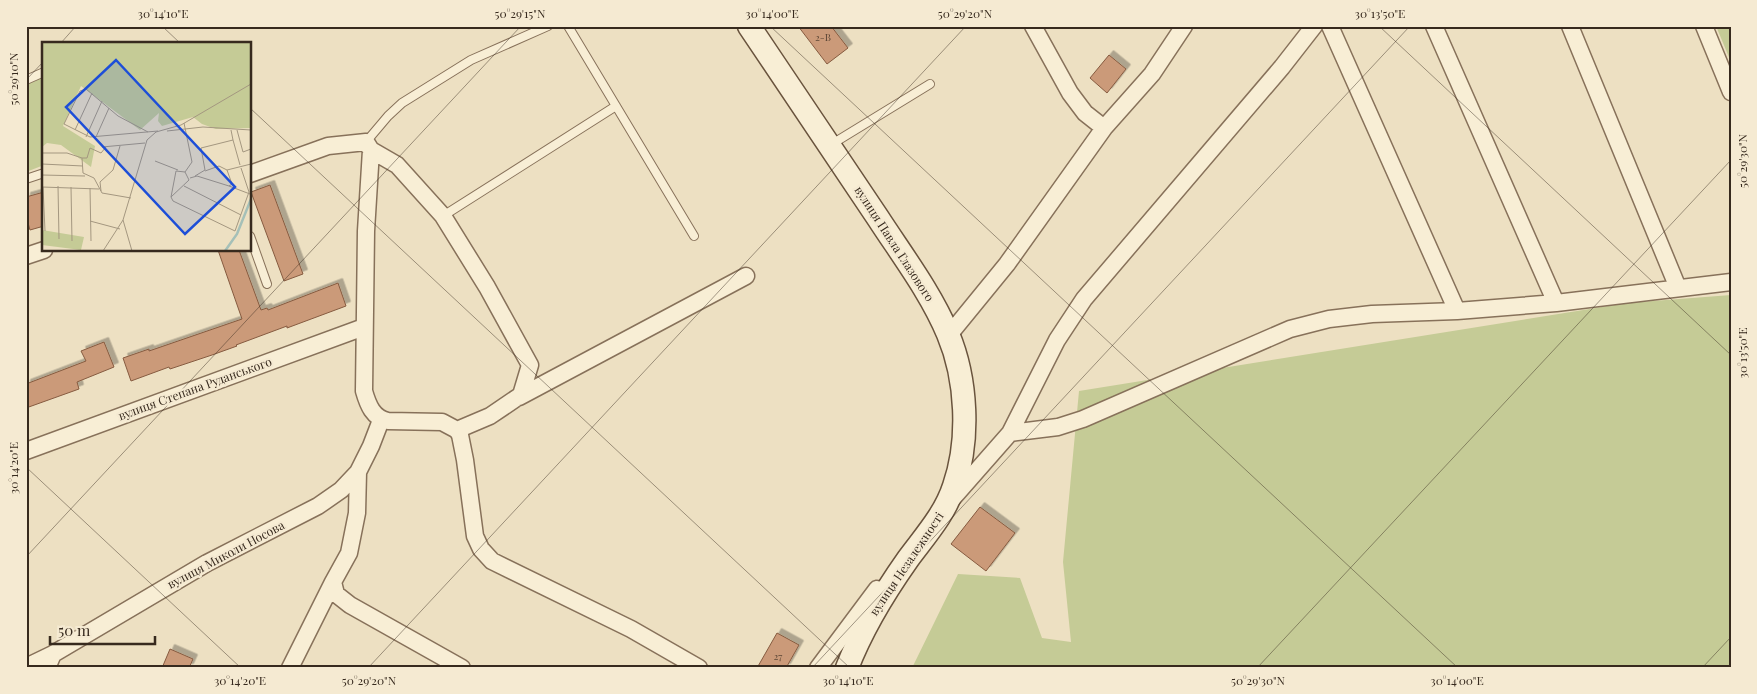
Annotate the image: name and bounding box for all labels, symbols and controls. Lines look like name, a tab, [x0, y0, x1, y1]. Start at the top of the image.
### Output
text: 30°14'10"E	[138, 5, 188, 21]
text: 50°29'15"N	[495, 5, 546, 21]
text: 30°14'00"E	[745, 5, 799, 21]
text: 50°29'20"N	[938, 5, 993, 21]
text: 30°13'50"E	[1355, 5, 1405, 21]
house number: 2-В	[815, 30, 831, 44]
inset map	[42, 42, 251, 251]
text: 50°29'10"N	[5, 52, 21, 106]
text: 50°29'30"N	[1734, 133, 1750, 188]
street label: вулиця Павла Глазового	[851, 183, 938, 305]
text: 30°13'50"E	[1734, 328, 1750, 378]
street label: вулиця Степана Руданського	[116, 353, 274, 423]
text: 30°14'20"E	[5, 442, 21, 494]
street label: вулиця Незалежності	[866, 508, 947, 618]
street label: вулиця Миколи Носова	[164, 516, 287, 592]
scale bar	[50, 614, 155, 646]
text: 50 m	[58, 620, 91, 640]
house number: 27	[774, 649, 782, 663]
text: 30°14'20"E	[214, 672, 266, 688]
text: 50°29'20"N	[342, 672, 397, 688]
text: 30°14'10"E	[823, 672, 873, 688]
text: 50°29'30"N	[1231, 672, 1286, 688]
text: 30°14'00"E	[1430, 672, 1484, 688]

